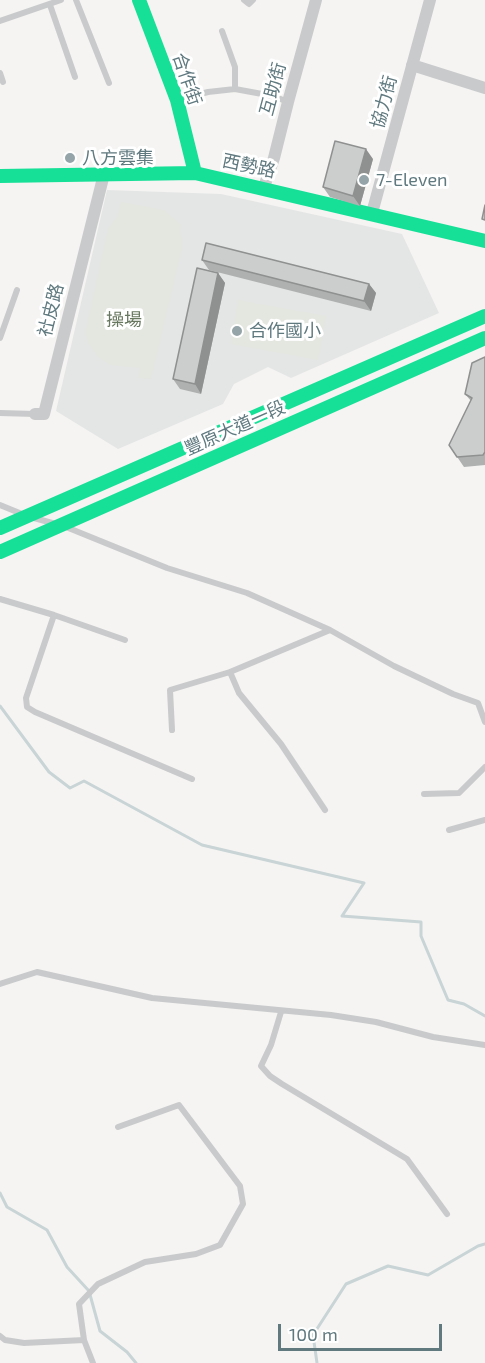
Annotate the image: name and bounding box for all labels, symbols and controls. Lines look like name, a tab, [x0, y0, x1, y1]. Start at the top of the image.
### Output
street label: 合作街	[168, 50, 206, 108]
street label: 互助街	[256, 60, 290, 118]
street label: 協力街	[367, 73, 401, 131]
place label: 八方雲集	[82, 147, 154, 169]
street label: 西勢路	[220, 150, 278, 182]
marker: 八方雲集	[63, 151, 77, 165]
place label: 7-Eleven	[376, 169, 448, 191]
marker: 7-Eleven	[357, 173, 371, 187]
street label: 社皮路	[34, 281, 68, 339]
park label: 操場	[106, 309, 142, 331]
place label: 合作國小	[249, 320, 321, 342]
marker: 合作國小	[230, 324, 244, 338]
street label: 豐原大道一段	[181, 396, 289, 460]
scale bar	[281, 1312, 444, 1350]
text: 100 m	[289, 1323, 338, 1345]

